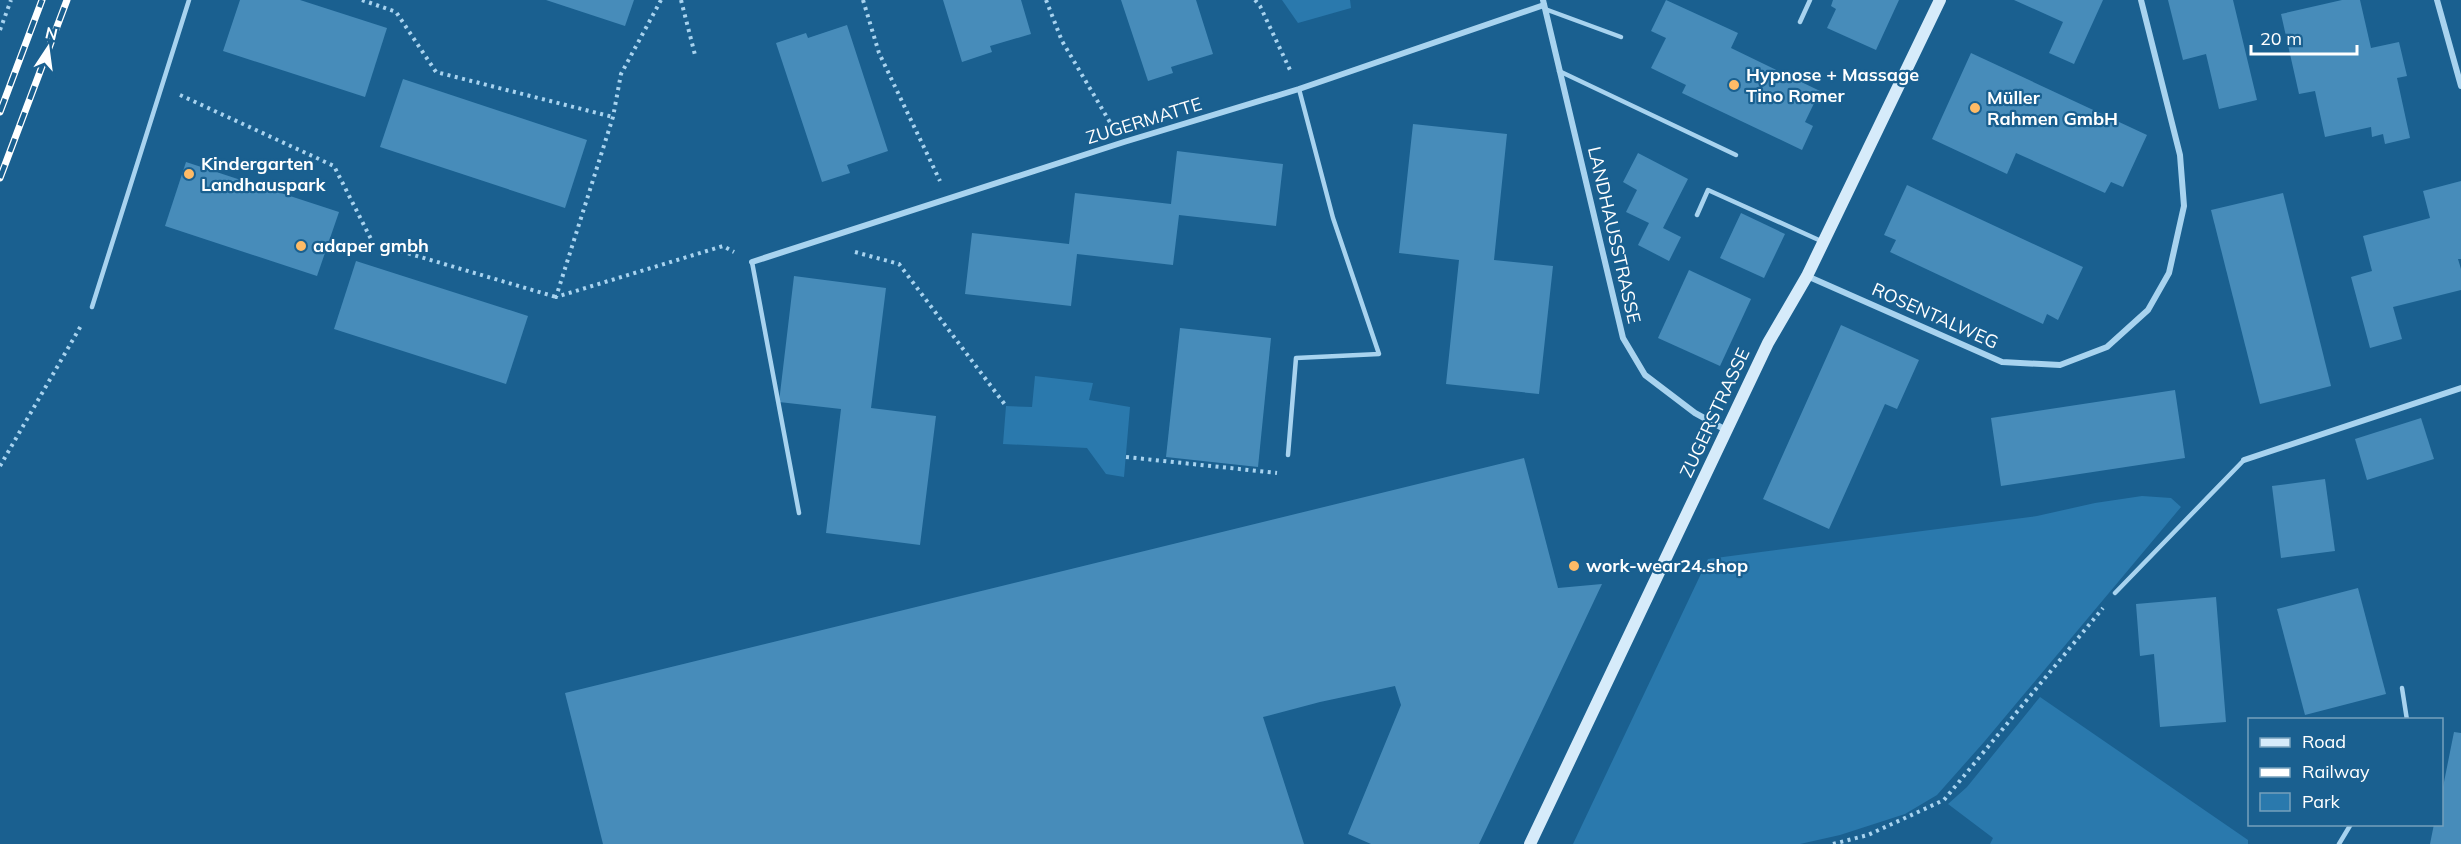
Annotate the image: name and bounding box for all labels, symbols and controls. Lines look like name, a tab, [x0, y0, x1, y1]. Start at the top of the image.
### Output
north arrow	[18, 18, 78, 78]
scale bar	[2251, 18, 2358, 56]
text: N	[43, 22, 60, 44]
text: 20 m	[2260, 27, 2302, 50]
place label: Hypnose + Massage Tino Romer	[1746, 63, 1919, 107]
marker: Hypnose + Massage Tino Romer	[1727, 78, 1741, 92]
place label: Müller Rahmen GmbH	[1987, 86, 2118, 130]
street label: ZUGERMATTE	[1083, 92, 1205, 149]
marker: Müller Rahmen GmbH	[1968, 101, 1982, 115]
street label: LANDHAUSSTRASSE	[1583, 144, 1646, 326]
place label: Kindergarten Landhauspark	[201, 152, 326, 196]
marker: Kindergarten Landhauspark	[182, 167, 196, 181]
place label: adaper gmbh	[313, 234, 429, 257]
marker: adaper gmbh	[294, 239, 308, 253]
street label: ROSENTALWEG	[1868, 277, 2002, 354]
street label: ZUGERSTRASSE	[1674, 344, 1755, 481]
place label: work-wear24.shop	[1586, 554, 1748, 577]
marker: work-wear24.shop	[1567, 559, 1581, 573]
legend	[2248, 718, 2443, 826]
text: Road	[2302, 730, 2346, 753]
text: Railway	[2302, 760, 2370, 783]
text: Park	[2302, 790, 2341, 813]

